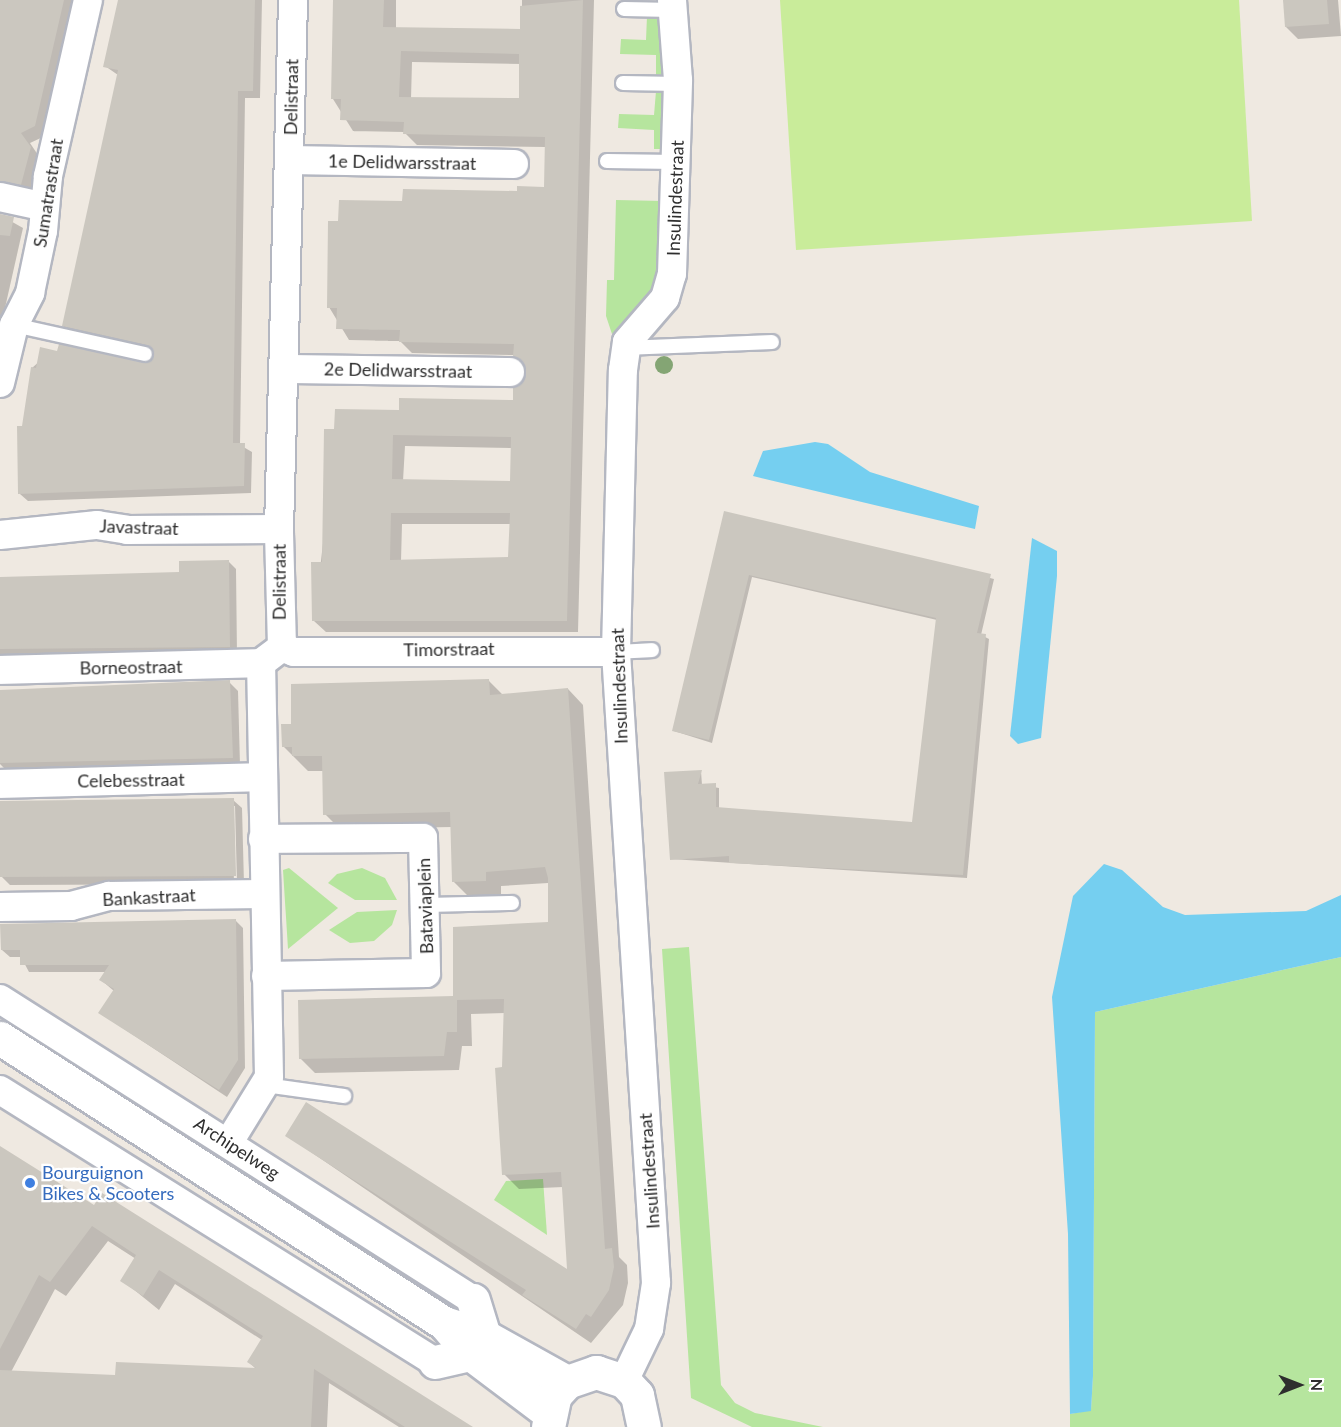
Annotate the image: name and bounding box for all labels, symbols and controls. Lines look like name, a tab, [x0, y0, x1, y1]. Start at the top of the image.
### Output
street label: Delistraat	[280, 59, 302, 135]
street label: Sumatrastraat	[29, 137, 67, 249]
street label: Insulindestraat	[662, 140, 688, 256]
street label: 1e Delidwarsstraat	[328, 150, 476, 174]
street label: 2e Delidwarsstraat	[324, 358, 472, 382]
street label: Javastraat	[99, 515, 179, 539]
street label: Delistraat	[268, 544, 290, 620]
street label: Insulindestraat	[606, 628, 632, 744]
street label: Timorstraat	[403, 637, 495, 661]
street label: Borneostraat	[79, 655, 183, 679]
street label: Celebesstraat	[77, 768, 185, 792]
street label: Bataviaplein	[413, 858, 437, 954]
street label: Bankastraat	[102, 884, 196, 910]
street label: Archipelweg	[190, 1112, 284, 1184]
street label: Insulindestraat	[634, 1112, 664, 1230]
place label: Bourguignon Bikes & Scooters	[42, 1162, 174, 1204]
marker: Bourguignon Bikes & Scooters	[23, 1176, 37, 1190]
north arrow	[1269, 1355, 1329, 1415]
text: N	[1308, 1379, 1327, 1391]

